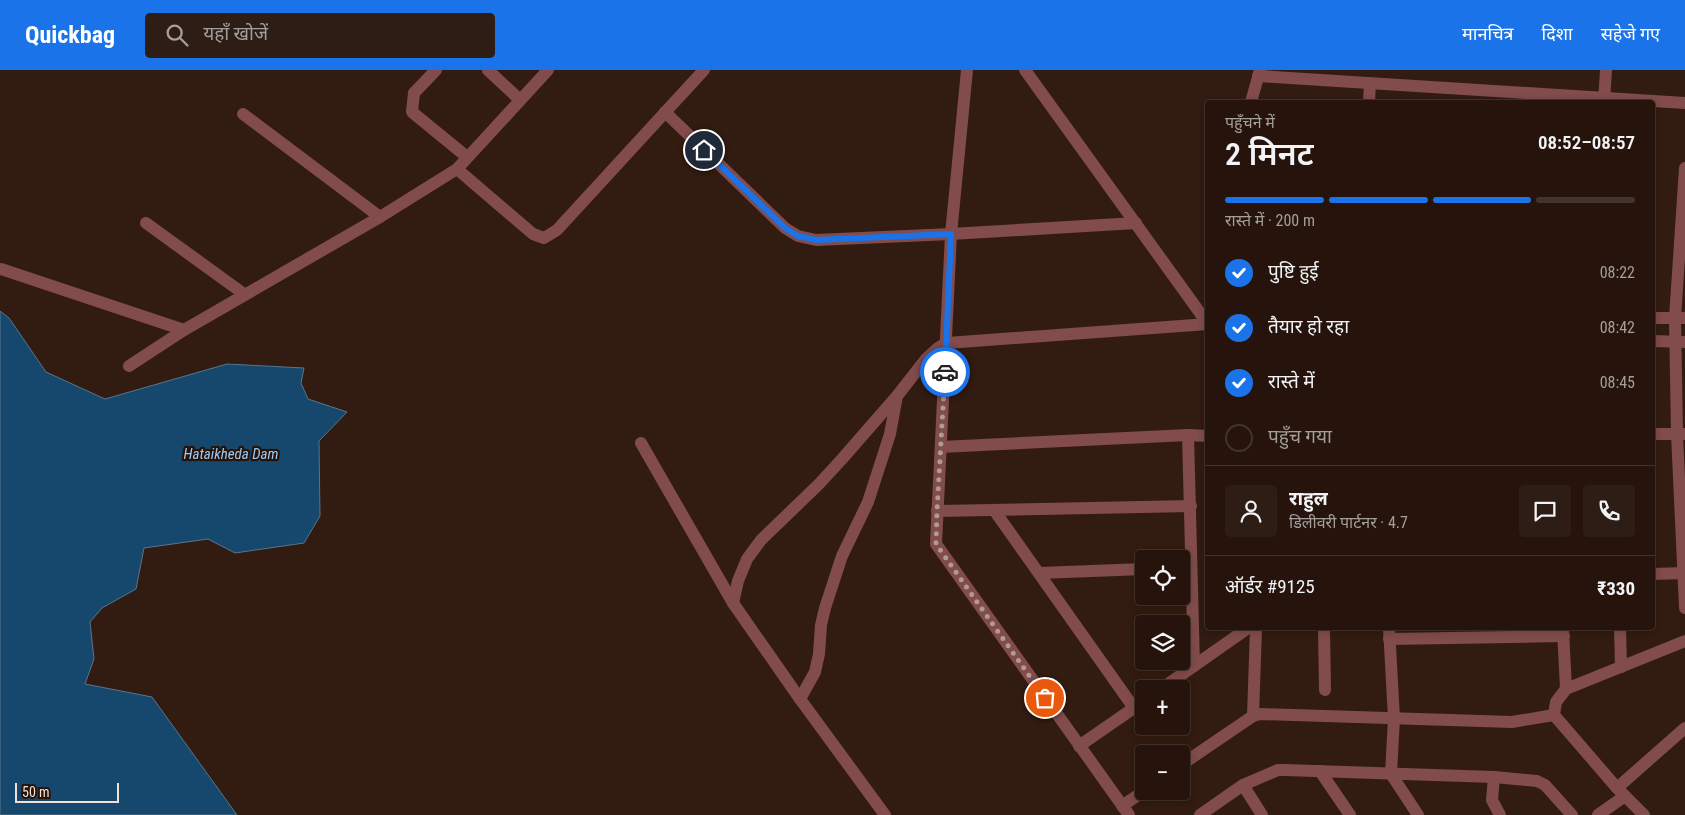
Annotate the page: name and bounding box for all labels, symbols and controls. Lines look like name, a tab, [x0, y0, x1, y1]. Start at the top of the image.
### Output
search box	[145, 13, 495, 58]
text: Quickbag	[25, 21, 115, 49]
icon: search	[163, 21, 191, 49]
text: यहाँ खोजें	[203, 22, 268, 45]
text: मानचित्र	[1462, 23, 1514, 44]
text: दिशा	[1542, 23, 1573, 44]
text: सहेजे गए	[1601, 23, 1660, 44]
text: पहुँचने में	[1225, 113, 1275, 132]
pin	[683, 129, 725, 171]
text: 08:52–08:57	[1538, 131, 1635, 154]
text: 2 मिनट	[1225, 135, 1313, 173]
icon: home	[690, 136, 718, 164]
text: रास्ते में · 200 m	[1225, 211, 1315, 230]
icon: check	[1225, 259, 1253, 287]
text: पुष्टि हुई	[1268, 260, 1319, 283]
text: 08:22	[1600, 263, 1635, 282]
icon: check	[1225, 314, 1253, 342]
text: तैयार हो रहा	[1268, 315, 1349, 338]
text: 08:42	[1600, 318, 1635, 337]
courier	[920, 347, 970, 397]
icon: car	[931, 358, 959, 386]
icon: check	[1225, 369, 1253, 397]
text: रास्ते में	[1268, 370, 1315, 393]
text: 08:45	[1600, 373, 1635, 392]
text: पहुँच गया	[1268, 425, 1332, 448]
water label: Hataikheda Dam	[184, 445, 278, 463]
button: person	[1225, 485, 1277, 537]
button: chat	[1519, 485, 1571, 537]
button: phone	[1583, 485, 1635, 537]
text: राहुल	[1289, 487, 1328, 510]
text: डिलीवरी पार्टनर · 4.7	[1289, 513, 1408, 532]
map controls	[1135, 550, 1190, 800]
button: locate	[1135, 550, 1190, 605]
text: ऑर्डर #9125	[1225, 575, 1315, 598]
text: ₹330	[1597, 577, 1635, 600]
button: layers	[1135, 615, 1190, 670]
pin	[1024, 677, 1066, 719]
button: +	[1135, 680, 1190, 735]
icon: bag	[1031, 684, 1059, 712]
button: −	[1135, 745, 1190, 800]
scale bar	[15, 780, 119, 803]
text: 50 m	[22, 784, 50, 800]

